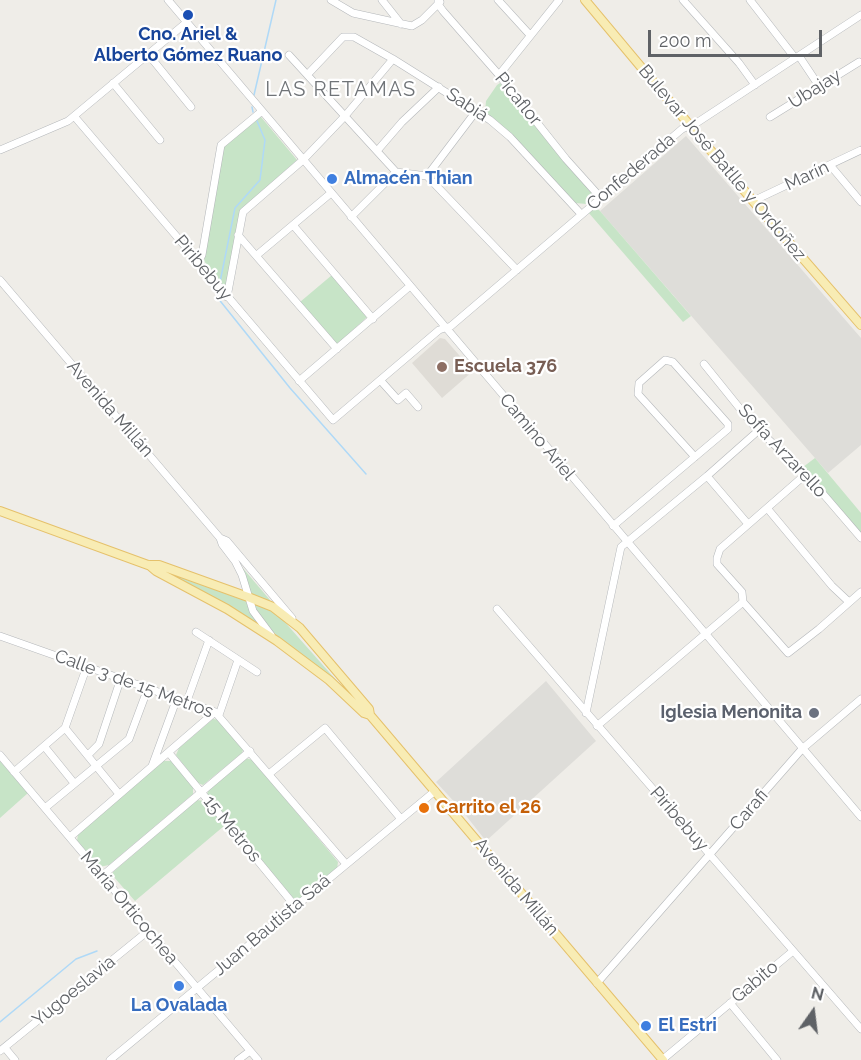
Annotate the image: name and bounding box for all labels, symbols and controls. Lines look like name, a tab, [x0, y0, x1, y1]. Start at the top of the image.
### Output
marker: Cno. Ariel & Alberto Gómez Ruano	[181, 8, 195, 22]
scale bar	[651, 18, 825, 56]
place label: Cno. Ariel & Alberto Gómez Ruano	[94, 24, 282, 66]
text: 200 m	[659, 30, 712, 51]
street label: Bulevar José Batlle y Ordóñez	[634, 61, 810, 265]
street label: Ubajay	[785, 65, 845, 113]
street label: Picaflor	[490, 68, 546, 130]
district label: LAS RETAMAS	[265, 78, 417, 102]
street label: Sabiá	[442, 84, 492, 126]
street label: Confederada	[582, 129, 680, 215]
street label: Marín	[781, 156, 833, 196]
place label: Almacén Thian	[344, 168, 473, 190]
marker: Almacén Thian	[325, 172, 339, 186]
street label: Piribebuy	[169, 231, 237, 305]
street label: Avenida Millán	[62, 356, 158, 462]
place label: Escuela 376	[454, 356, 557, 378]
marker: Escuela 376	[435, 360, 449, 374]
street label: Camino Ariel	[495, 389, 579, 485]
street label: Sofía Arzarello	[733, 400, 831, 502]
street label: Calle 3 de 15 Metros	[52, 645, 216, 723]
place label: Iglesia Menonita	[660, 702, 802, 724]
marker: Iglesia Menonita	[807, 706, 821, 720]
street label: Piribebuy	[645, 782, 713, 856]
street label: Carafi	[725, 785, 773, 835]
street label: 15 Metros	[199, 791, 265, 867]
place label: Carrito el 26	[436, 797, 541, 819]
marker: Carrito el 26	[417, 801, 431, 815]
street label: Avenida Millán	[469, 834, 563, 940]
street label: María Orticochea	[75, 847, 183, 969]
street label: Juan Bautista Saá	[209, 870, 335, 980]
street label: Yugoeslavia	[28, 951, 120, 1031]
street label: Gabito	[727, 956, 783, 1008]
marker: La Ovalada	[172, 979, 186, 993]
north arrow	[783, 982, 843, 1042]
text: N	[809, 983, 826, 1005]
place label: La Ovalada	[131, 995, 227, 1017]
place label: El Estri	[658, 1015, 717, 1037]
marker: El Estri	[639, 1019, 653, 1033]

